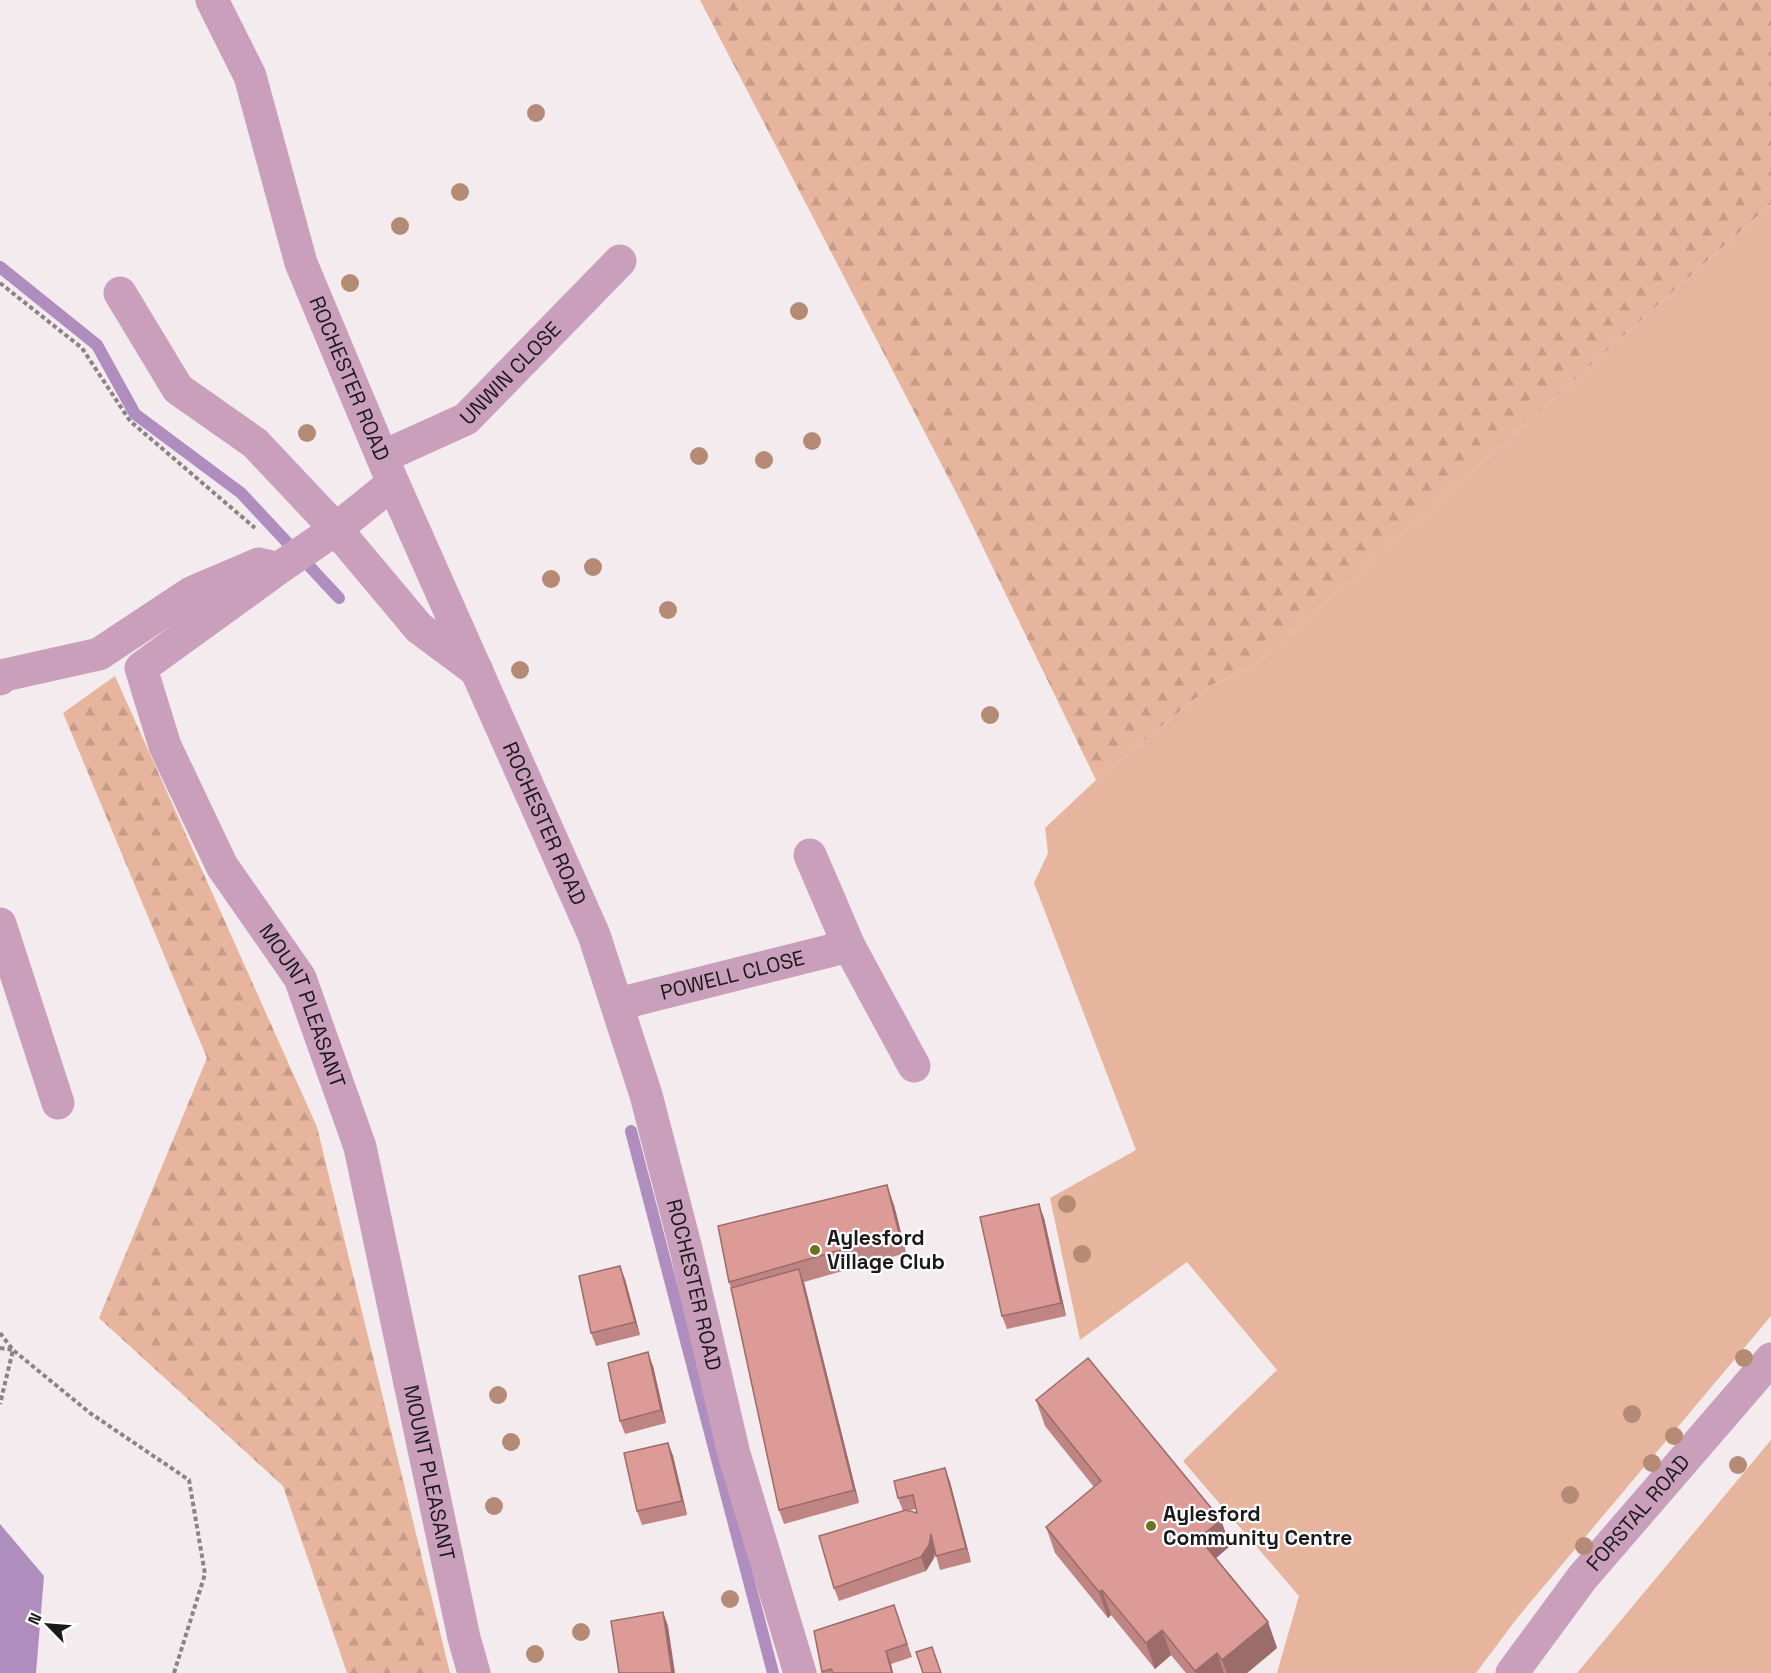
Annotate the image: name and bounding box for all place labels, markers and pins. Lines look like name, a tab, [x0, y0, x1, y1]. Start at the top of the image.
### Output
place label: Aylesford Village Club	[827, 1224, 945, 1275]
marker: Aylesford Village Club	[808, 1243, 822, 1257]
place label: Aylesford Community Centre	[1163, 1500, 1352, 1551]
marker: Aylesford Community Centre	[1144, 1519, 1158, 1533]

